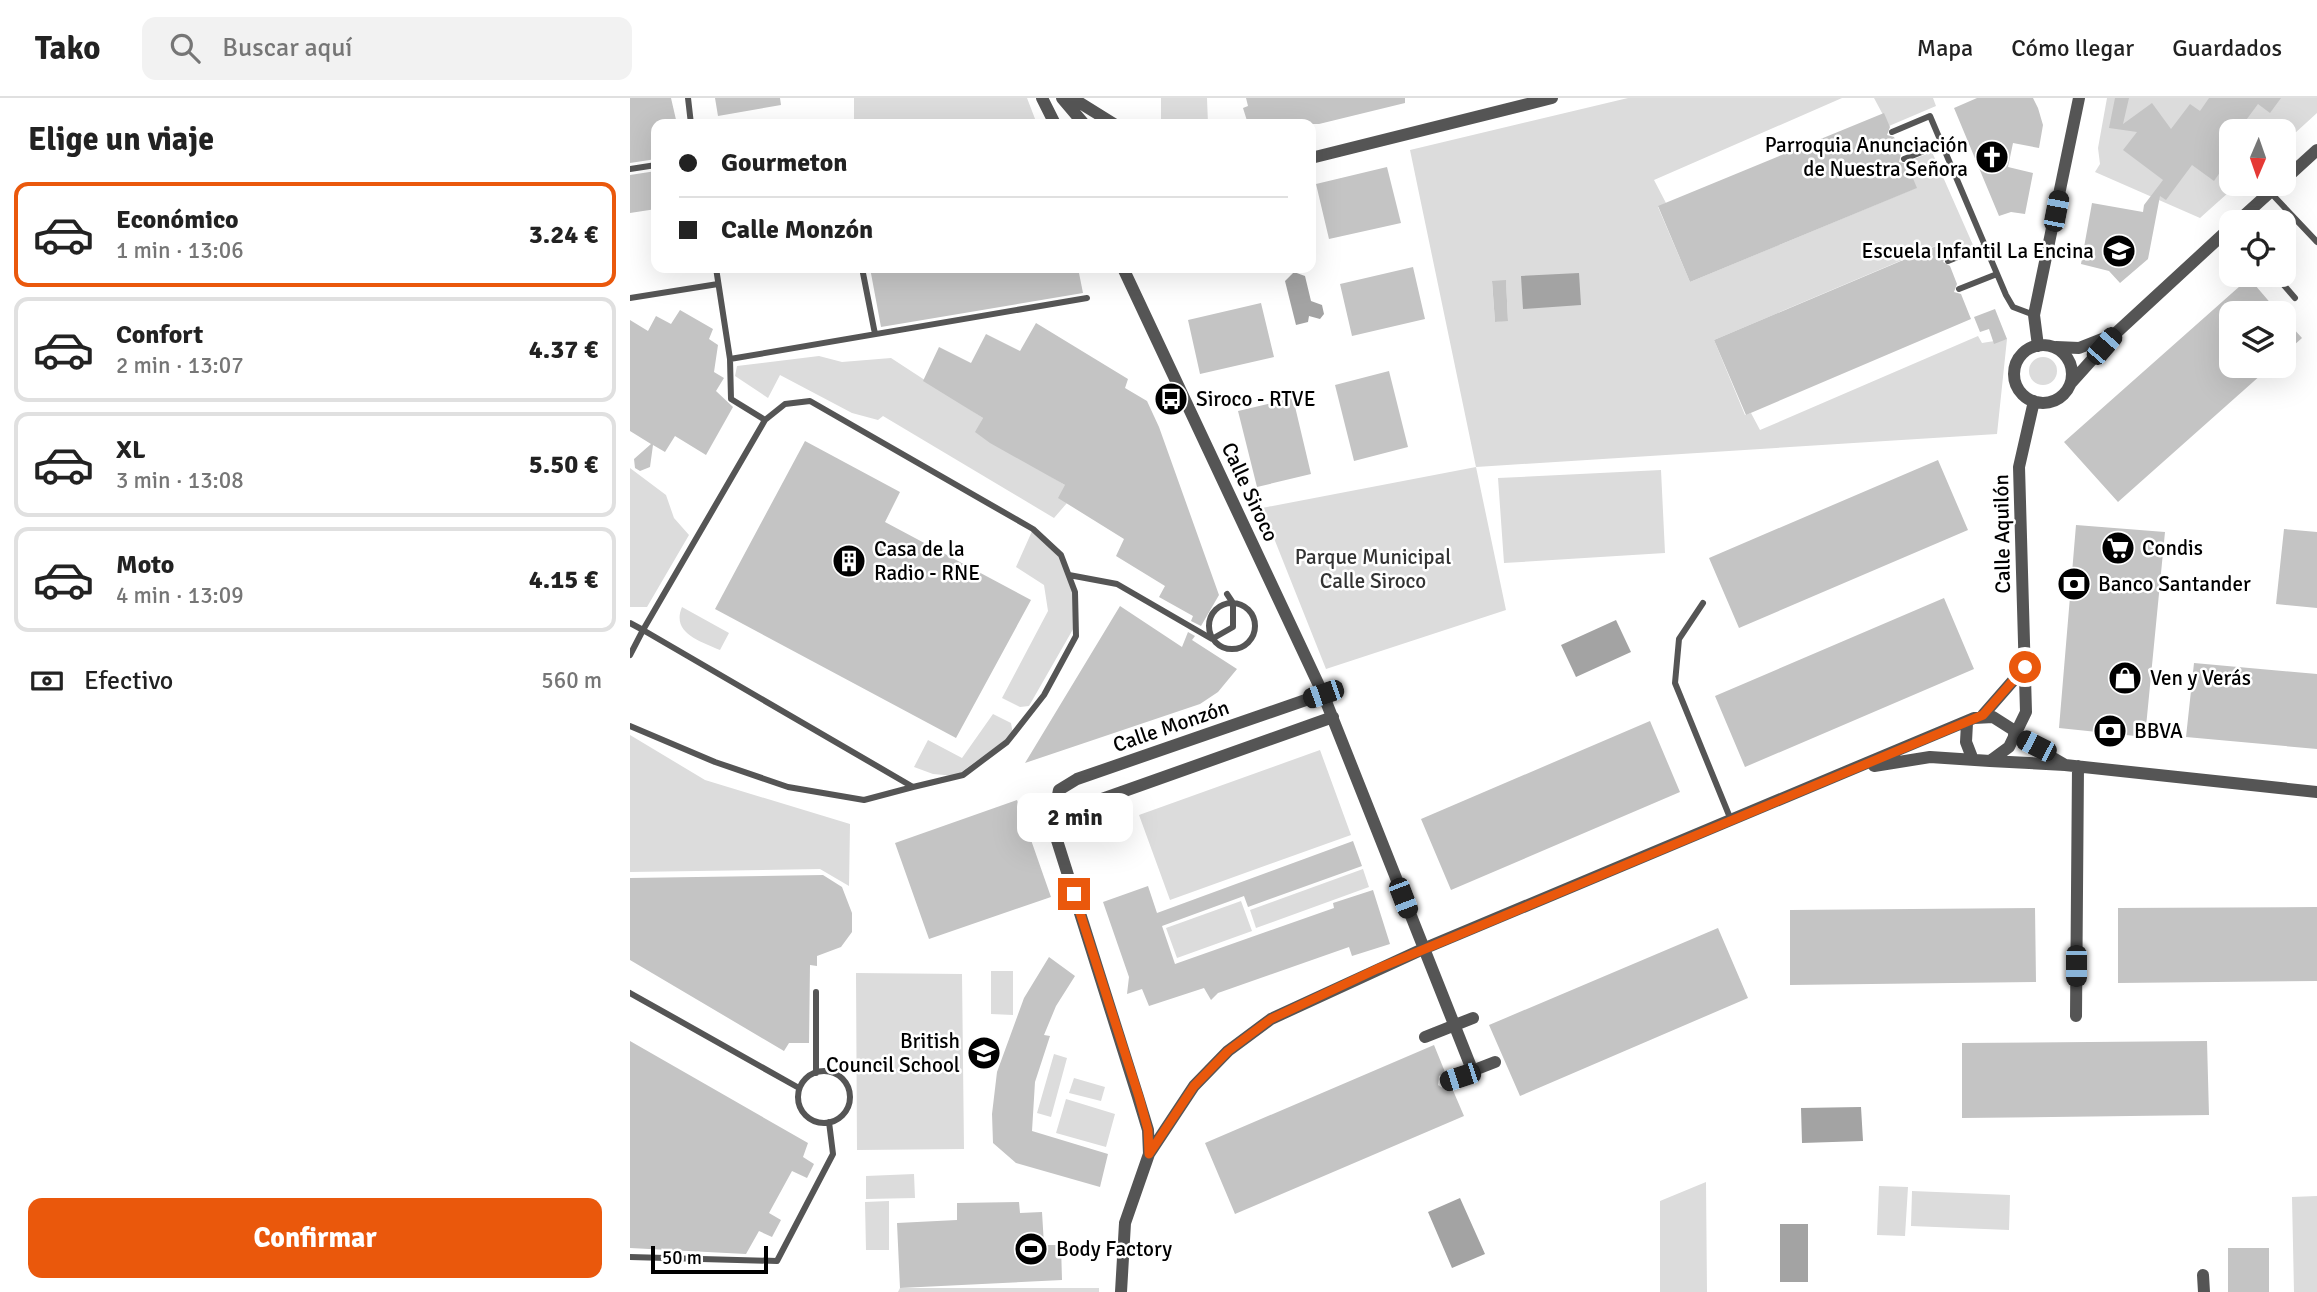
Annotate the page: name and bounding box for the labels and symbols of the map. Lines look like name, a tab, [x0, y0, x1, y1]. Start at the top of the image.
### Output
north arrow	[2219, 119, 2296, 196]
place label: Parroquia Anunciación de Nuestra Señora	[1765, 132, 1968, 182]
church icon: Parroquia Anunciación de Nuestra Señora	[1973, 138, 2011, 176]
car	[2042, 188, 2071, 234]
school or university icon: Escuela Infantil La Encina	[2100, 232, 2138, 270]
place label: Escuela Infantil La Encina	[1862, 238, 2094, 264]
car	[2083, 323, 2126, 369]
bus stop icon: Siroco - RTVE	[1152, 380, 1190, 418]
place label: Siroco - RTVE	[1196, 386, 1316, 412]
street label: Calle Siroco	[1216, 438, 1284, 546]
street label: Calle Aquilón	[1988, 474, 2016, 594]
supermarket icon: Condis	[2099, 529, 2137, 567]
place label: Condis	[2142, 535, 2203, 561]
place label: Casa de la Radio - RNE	[874, 536, 980, 586]
building icon: Casa de la Radio - RNE	[830, 542, 868, 580]
park label: Parque Municipal Calle Siroco	[1295, 544, 1451, 594]
bank icon: Banco Santander	[2055, 565, 2093, 603]
place label: Banco Santander	[2098, 571, 2251, 597]
route start	[2009, 651, 2041, 683]
shop icon: Ven y Verás	[2106, 659, 2144, 697]
place label: Ven y Verás	[2150, 665, 2251, 691]
car	[1300, 677, 1347, 711]
street label: Calle Monzón	[1110, 694, 1232, 758]
bank icon: BBVA	[2091, 712, 2129, 750]
place label: BBVA	[2134, 718, 2183, 744]
car	[2013, 727, 2060, 765]
callout: 2 min	[1016, 792, 1132, 842]
car	[1386, 875, 1421, 921]
route end	[1058, 878, 1090, 910]
car	[2066, 945, 2087, 987]
place label: British Council School	[826, 1028, 960, 1078]
school or university icon: British Council School	[965, 1034, 1003, 1072]
car	[1437, 1061, 1484, 1093]
sports icon: Body Factory	[1012, 1230, 1050, 1268]
place label: Body Factory	[1056, 1236, 1172, 1262]
scale bar	[651, 1243, 768, 1275]

